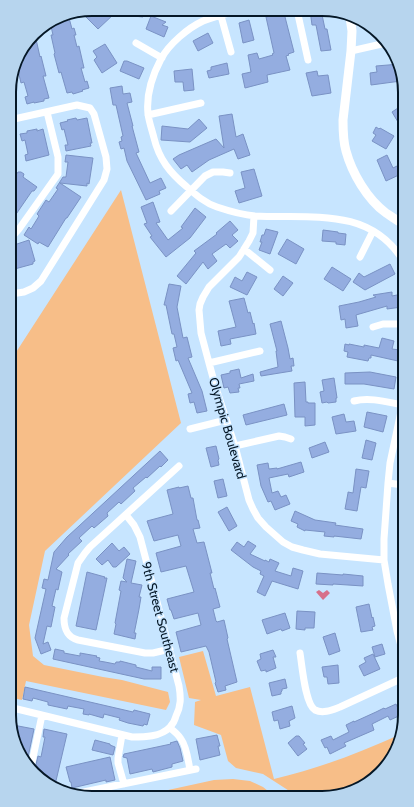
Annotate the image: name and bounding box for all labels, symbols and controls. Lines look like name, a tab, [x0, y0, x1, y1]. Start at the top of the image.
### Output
street label: Olympic Boulevard	[206, 375, 250, 481]
street label: 9th Street Southeast	[139, 560, 184, 675]

